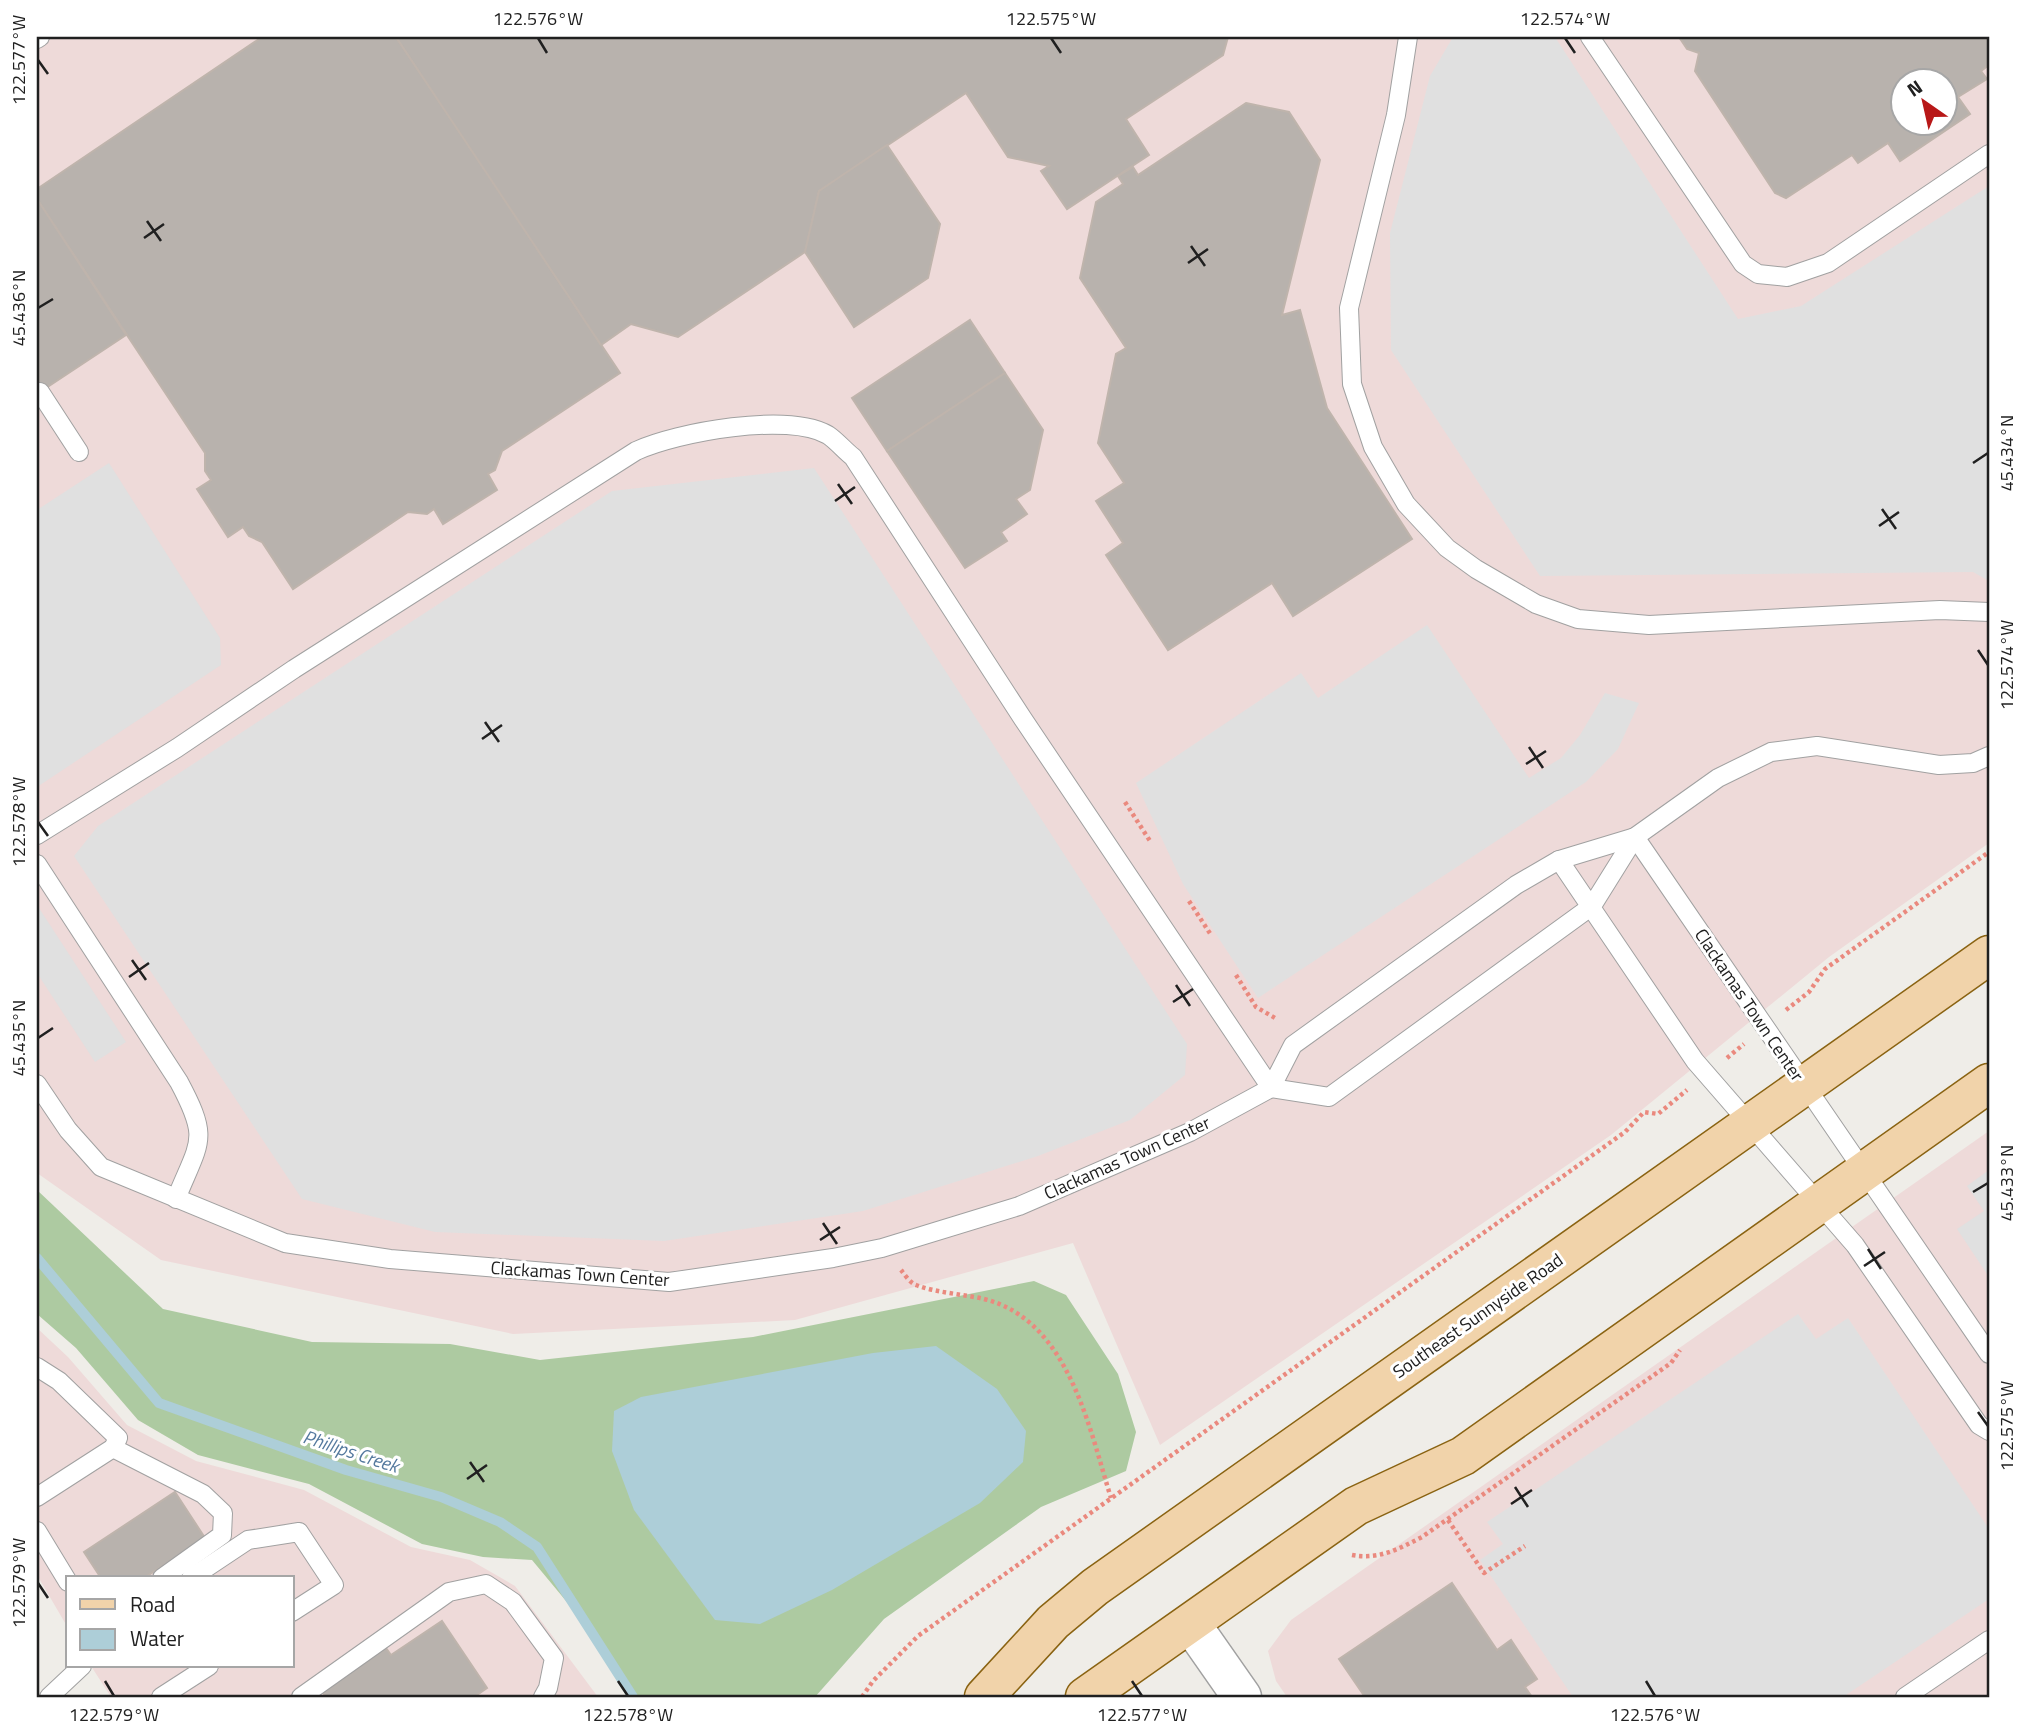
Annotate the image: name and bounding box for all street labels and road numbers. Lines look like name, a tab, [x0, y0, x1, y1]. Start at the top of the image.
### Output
street label: Clackamas Town Center	[1688, 923, 1811, 1087]
street label: Clackamas Town Center	[1039, 1109, 1214, 1206]
street label: Southeast Sunnyside Road	[1387, 1246, 1568, 1385]
street label: Clackamas Town Center	[490, 1254, 670, 1293]

